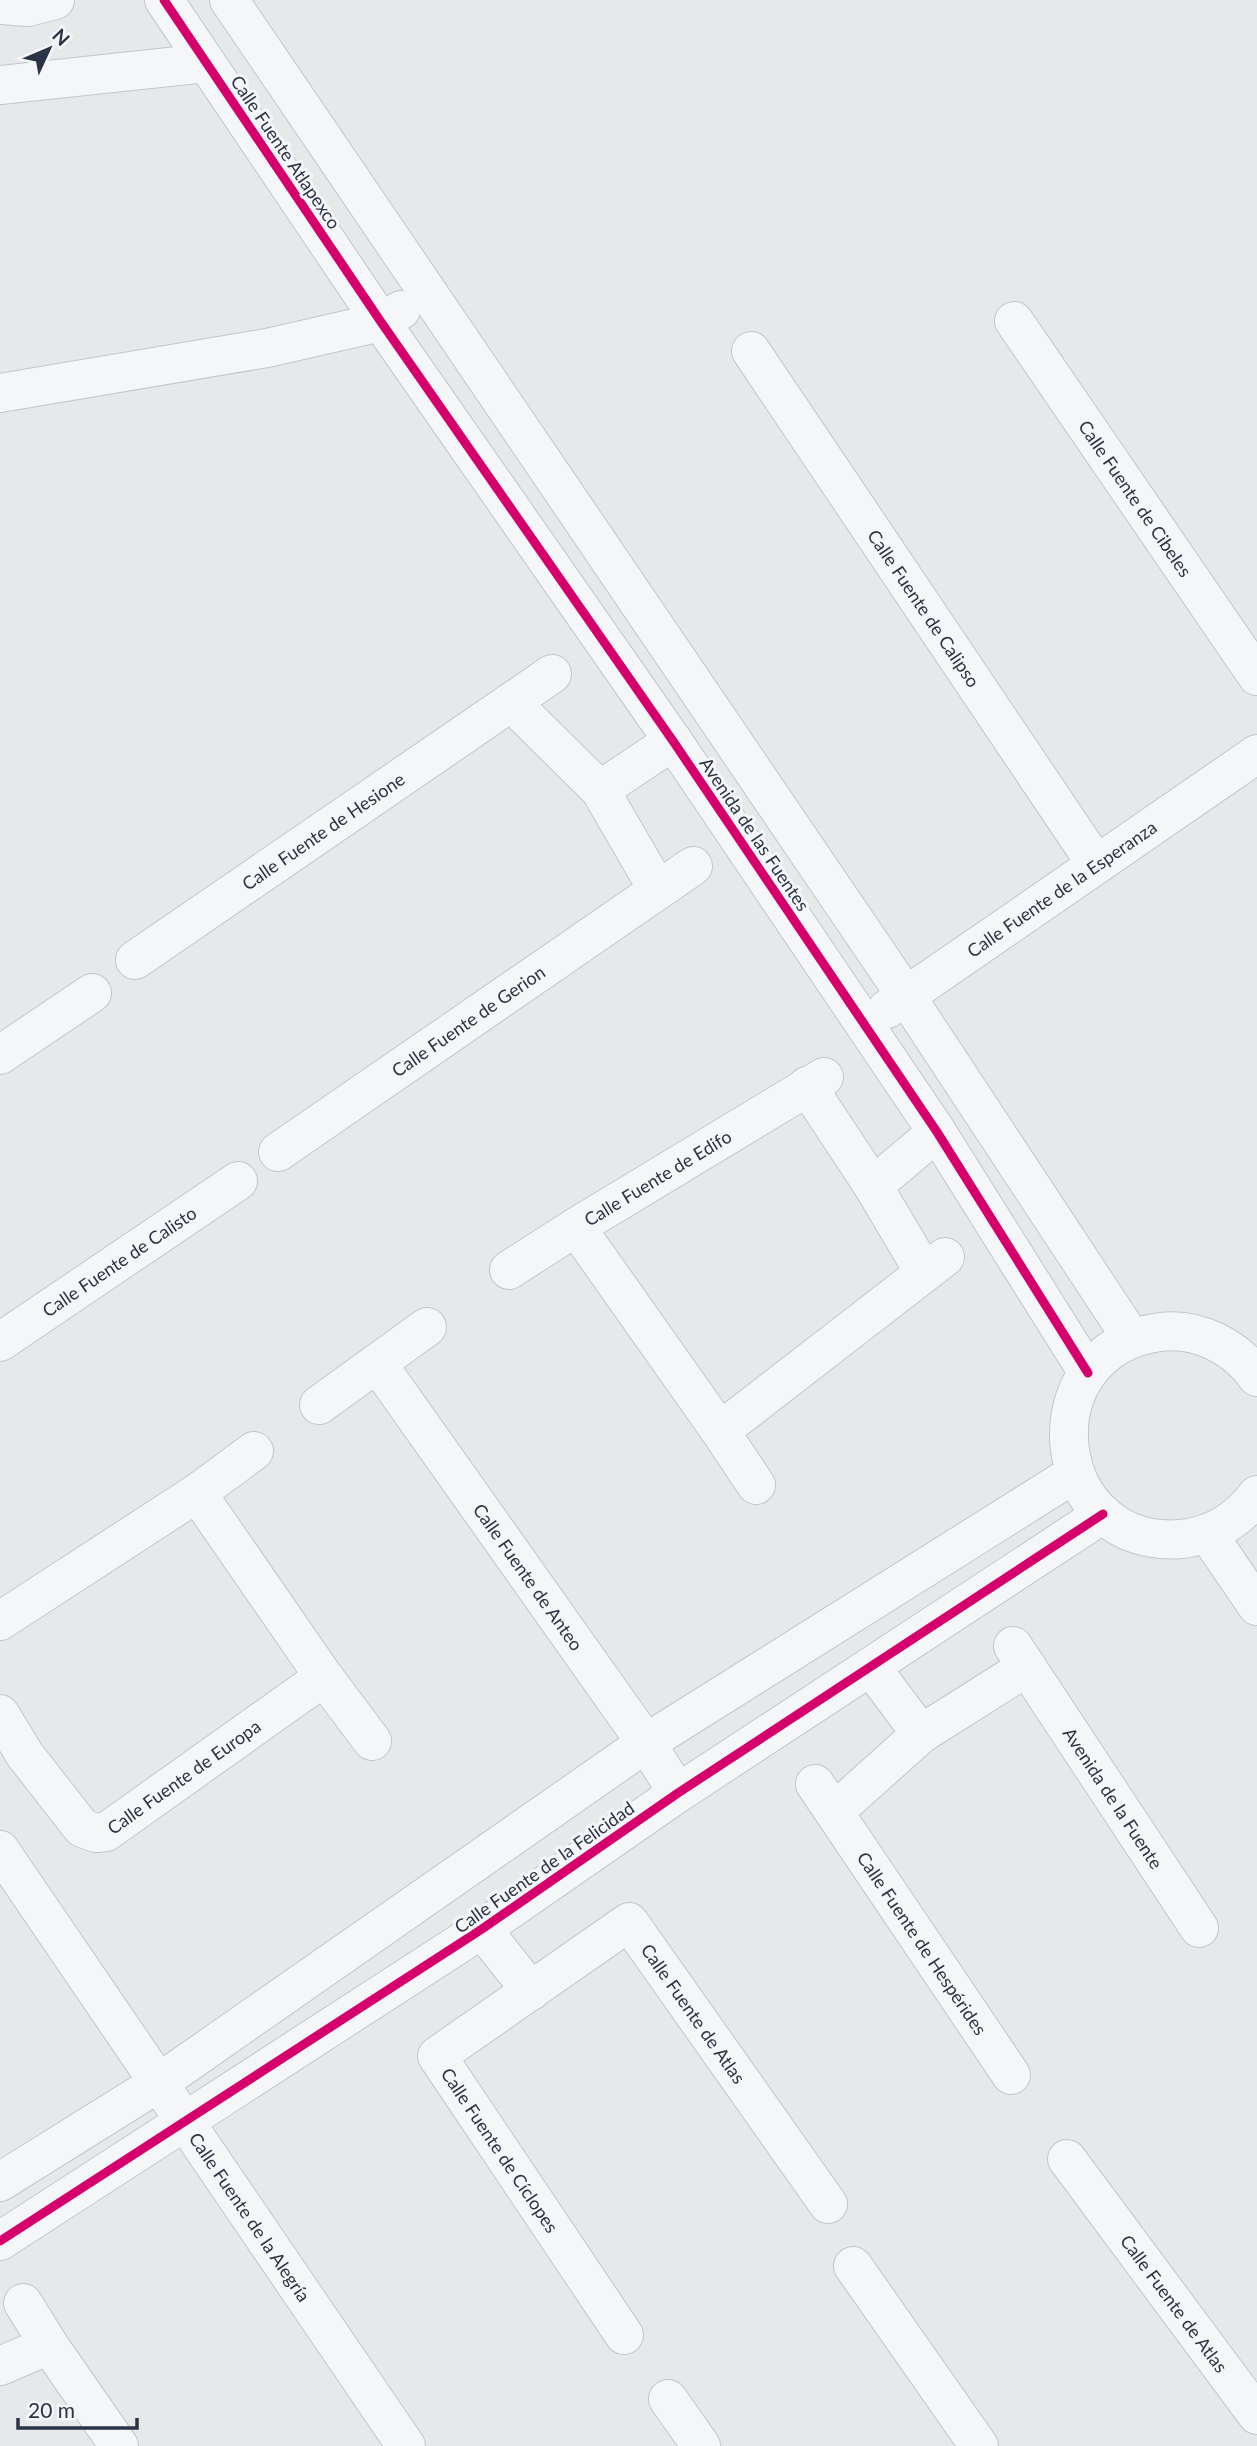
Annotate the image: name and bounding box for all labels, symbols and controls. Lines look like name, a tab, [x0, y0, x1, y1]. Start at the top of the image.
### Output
north arrow	[14, 14, 84, 84]
text: N	[48, 24, 75, 50]
street label: Calle Fuente Atlapexco	[226, 71, 346, 233]
street label: Calle Fuente de Cibeles	[1074, 416, 1197, 581]
street label: Calle Fuente de Calipso	[863, 525, 985, 691]
street label: Avenida de las Fuentes	[695, 753, 815, 915]
street label: Calle Fuente de Hesione	[238, 768, 409, 894]
street label: Calle Fuente de la Esperanza	[963, 816, 1161, 962]
street label: Calle Fuente de Gerion	[387, 960, 549, 1081]
street label: Calle Fuente de Edifo	[580, 1125, 735, 1231]
street label: Calle Fuente de Calisto	[38, 1201, 201, 1321]
street label: Calle Fuente de Anteo	[469, 1499, 588, 1655]
street label: Calle Fuente de Europa	[103, 1715, 265, 1839]
street label: Avenida de la Fuente	[1059, 1723, 1168, 1873]
street label: Calle Fuente de la Felicidad	[450, 1796, 638, 1938]
street label: Calle Fuente de Hespérides	[853, 1847, 992, 2039]
street label: Calle Fuente de Atlas	[637, 1939, 750, 2088]
street label: Calle Fuente de Cíclopes	[437, 2063, 563, 2237]
street label: Calle Fuente de la Alegría	[185, 2128, 315, 2306]
street label: Calle Fuente de Atlas	[1116, 2230, 1233, 2377]
scale bar	[18, 2386, 136, 2430]
text: 20 m	[28, 2397, 75, 2422]

